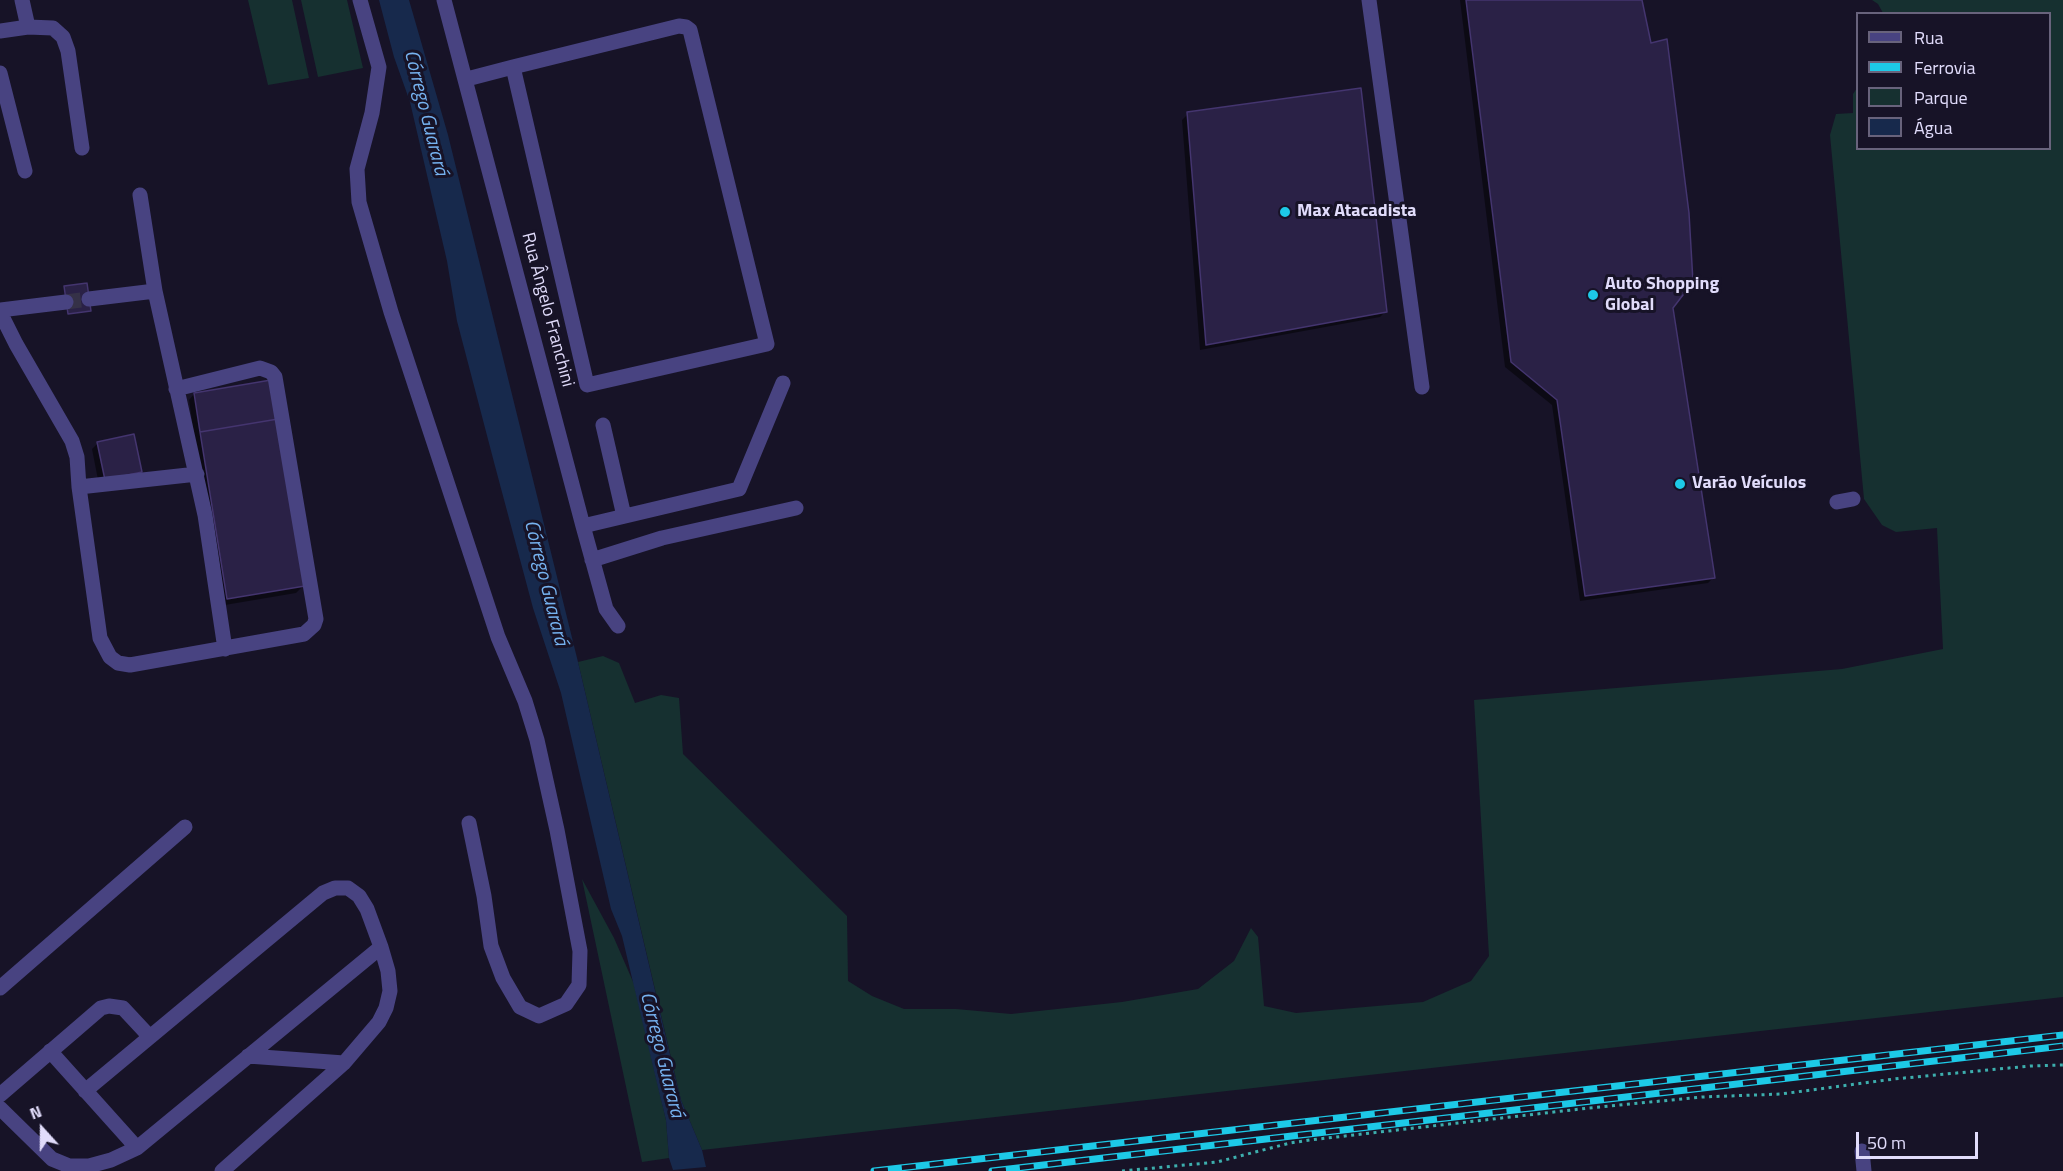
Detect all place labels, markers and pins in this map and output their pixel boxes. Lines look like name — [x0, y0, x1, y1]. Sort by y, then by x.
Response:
place label: Max Atacadista — [1297, 201, 1417, 223]
marker: Max Atacadista — [1278, 205, 1292, 219]
place label: Auto Shopping Global — [1605, 274, 1719, 316]
marker: Auto Shopping Global — [1586, 288, 1600, 302]
place label: Varão Veículos — [1692, 473, 1806, 495]
marker: Varão Veículos — [1673, 477, 1687, 491]

